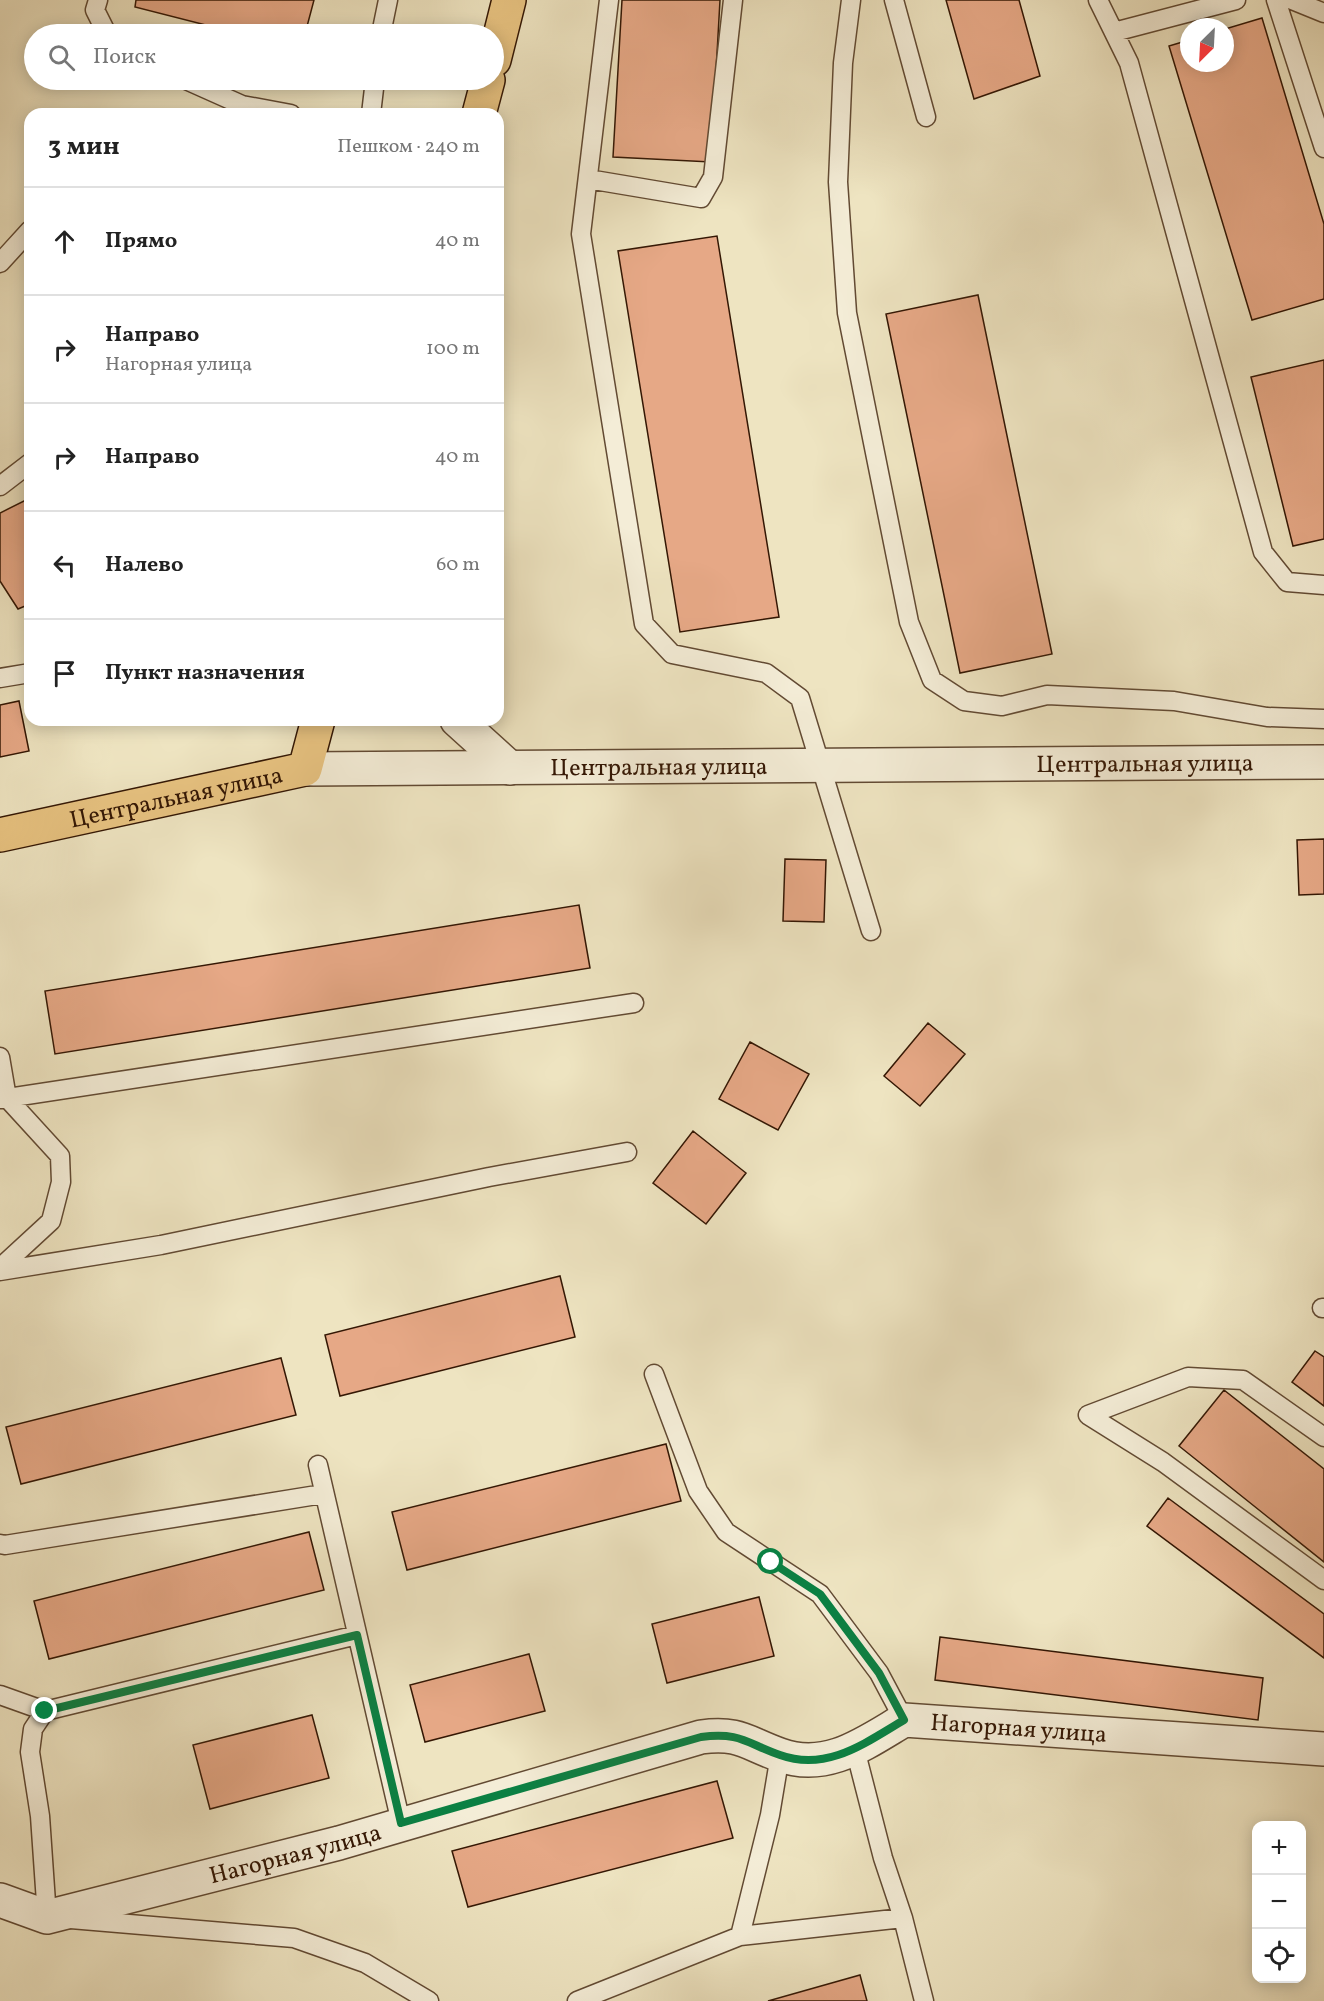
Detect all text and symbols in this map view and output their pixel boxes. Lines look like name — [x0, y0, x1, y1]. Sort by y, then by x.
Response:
north arrow — [1180, 18, 1234, 72]
search box — [24, 24, 504, 90]
icon: search — [45, 41, 78, 74]
text: Поиск — [93, 42, 156, 73]
text: 3 мин — [48, 129, 120, 165]
text: Пешком · 240 m — [337, 133, 480, 161]
icon: ahead — [48, 225, 81, 258]
text: Прямо — [105, 226, 177, 257]
text: 40 m — [435, 227, 480, 255]
text: Направо — [105, 320, 199, 351]
icon: right — [48, 333, 81, 366]
text: 100 m — [426, 335, 480, 363]
text: Нагорная улица — [105, 351, 252, 379]
icon: right — [48, 441, 81, 474]
text: Направо — [105, 442, 199, 473]
text: 40 m — [435, 443, 480, 471]
icon: left — [48, 549, 81, 582]
text: Налево — [105, 550, 184, 581]
text: 60 m — [436, 551, 480, 579]
icon: arrive — [48, 657, 81, 690]
text: Пункт назначения — [105, 658, 305, 689]
street label: Центральная улица — [1036, 747, 1254, 783]
street label: Центральная улица — [550, 751, 768, 786]
street label: Центральная улица — [67, 759, 286, 838]
route start — [757, 1548, 783, 1574]
route end — [31, 1697, 57, 1723]
street label: Нагорная улица — [929, 1707, 1108, 1753]
street label: Нагорная улица — [206, 1816, 386, 1894]
map controls — [1252, 1821, 1306, 1983]
button: + — [1252, 1821, 1306, 1875]
button: − — [1252, 1875, 1306, 1929]
button: locate — [1252, 1929, 1306, 1983]

